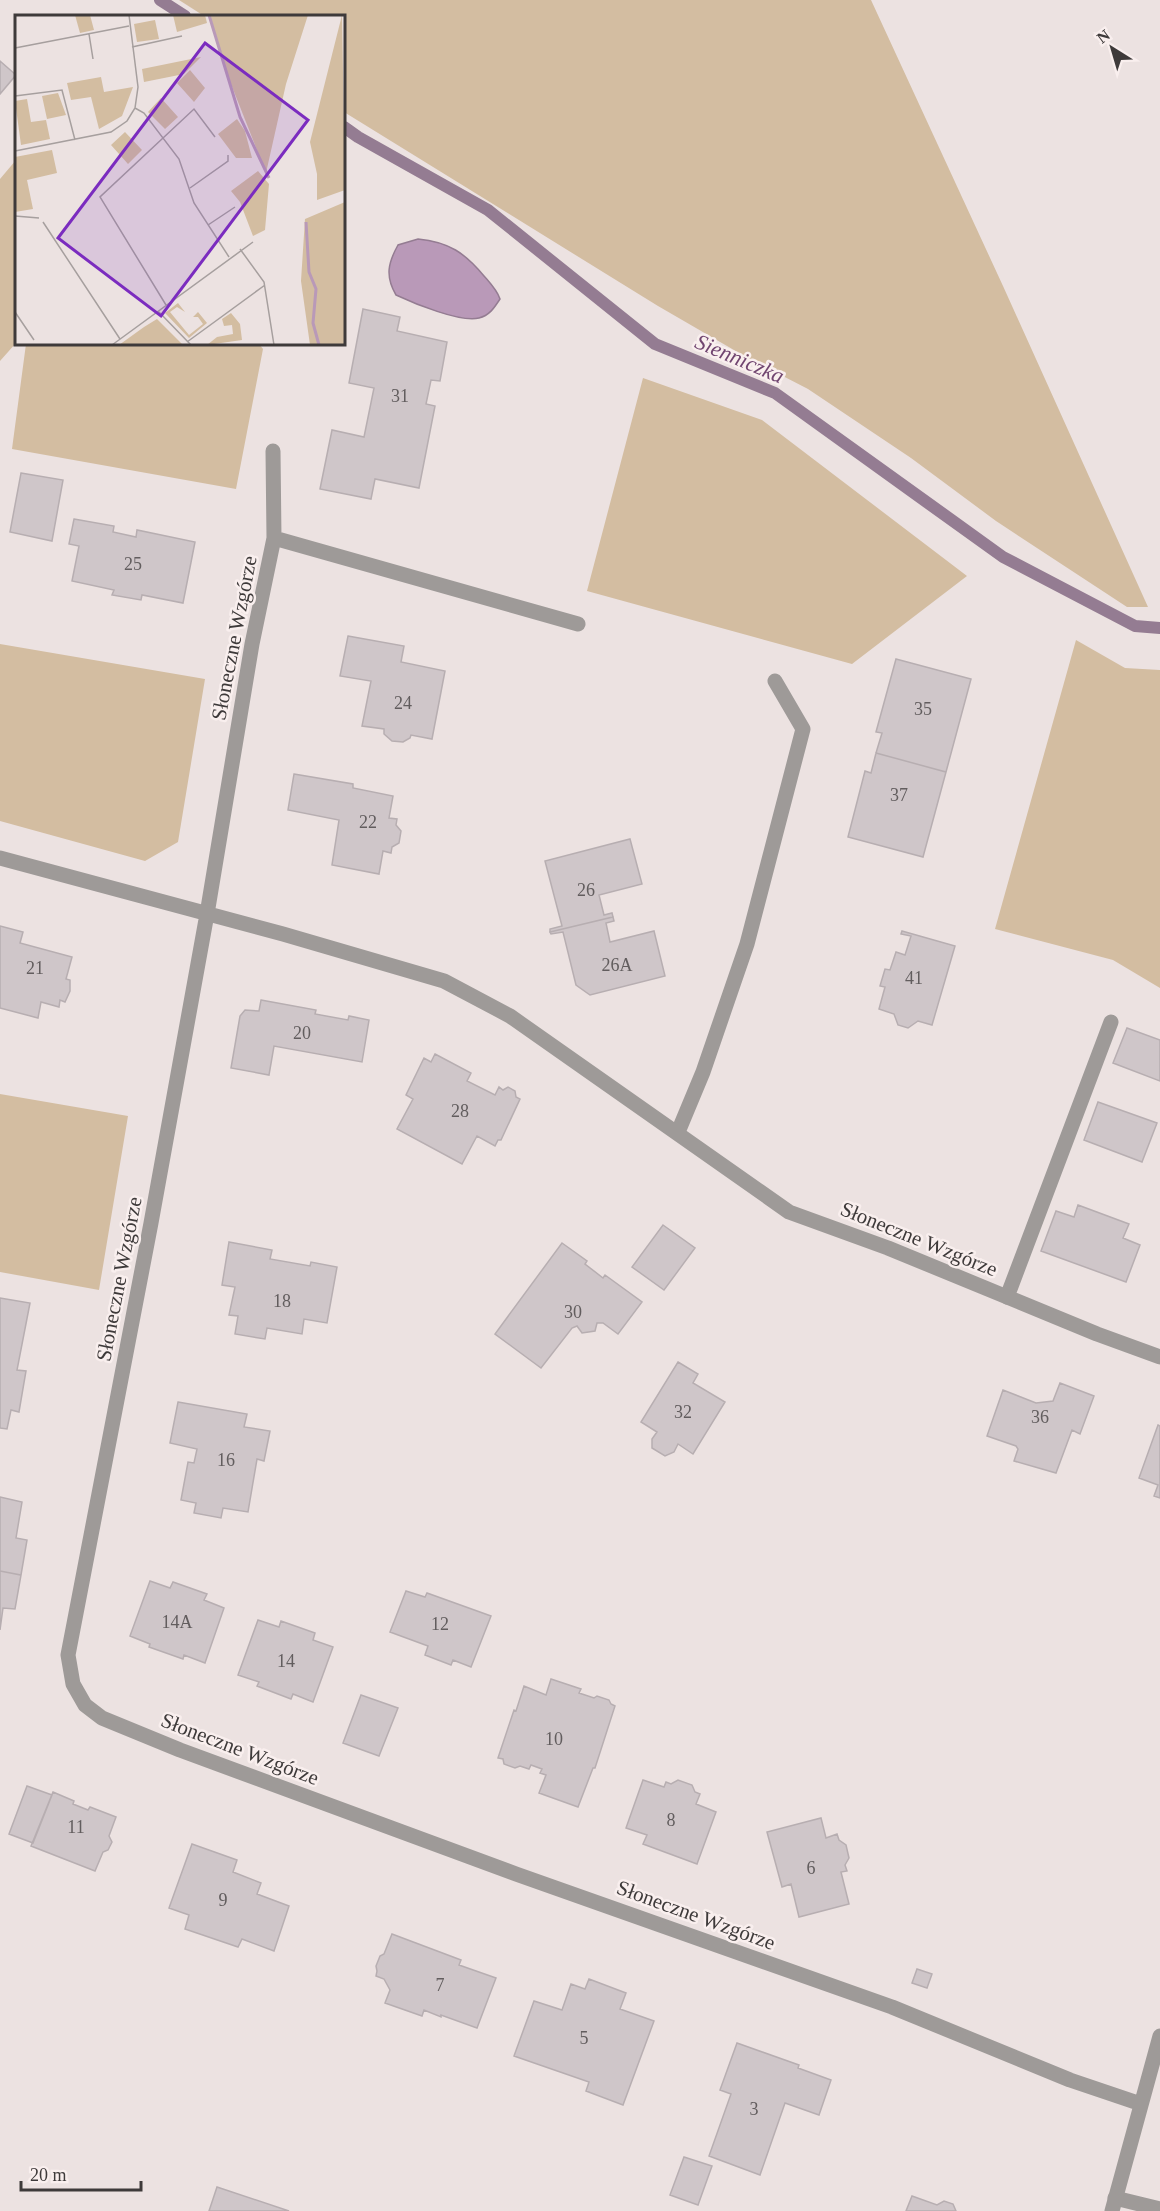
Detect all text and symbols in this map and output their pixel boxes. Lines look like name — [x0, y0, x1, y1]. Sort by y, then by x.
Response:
inset map — [15, 15, 345, 345]
north arrow — [1082, 18, 1142, 78]
text: N — [1094, 26, 1113, 47]
water label: Sienniczka — [692, 329, 788, 388]
house number: 31 — [391, 386, 409, 406]
house number: 25 — [124, 554, 142, 574]
street label: Słoneczne Wzgórze — [206, 554, 262, 722]
house number: 24 — [394, 693, 412, 713]
house number: 35 — [914, 699, 932, 719]
house number: 37 — [890, 785, 908, 805]
house number: 22 — [359, 812, 377, 832]
house number: 26 — [577, 880, 595, 900]
house number: 26A — [602, 955, 633, 975]
house number: 21 — [26, 958, 44, 978]
house number: 41 — [905, 968, 923, 988]
house number: 20 — [293, 1023, 311, 1043]
house number: 28 — [451, 1101, 469, 1121]
street label: Słoneczne Wzgórze — [91, 1195, 147, 1363]
street label: Słoneczne Wzgórze — [837, 1197, 1001, 1281]
house number: 18 — [273, 1291, 291, 1311]
house number: 30 — [564, 1302, 582, 1322]
house number: 32 — [674, 1402, 692, 1422]
house number: 36 — [1031, 1407, 1049, 1427]
house number: 16 — [217, 1450, 235, 1470]
house number: 14A — [162, 1612, 193, 1632]
house number: 12 — [431, 1614, 449, 1634]
house number: 14 — [277, 1651, 295, 1671]
street label: Słoneczne Wzgórze — [158, 1708, 322, 1790]
house number: 10 — [545, 1729, 563, 1749]
house number: 8 — [667, 1810, 676, 1830]
house number: 11 — [67, 1817, 85, 1837]
house number: 6 — [807, 1858, 816, 1878]
street label: Słoneczne Wzgórze — [613, 1875, 779, 1955]
house number: 9 — [219, 1890, 228, 1910]
house number: 7 — [436, 1975, 445, 1995]
house number: 5 — [580, 2028, 589, 2048]
house number: 3 — [750, 2099, 759, 2119]
scale bar — [21, 2154, 141, 2192]
text: 20 m — [30, 2165, 67, 2185]

